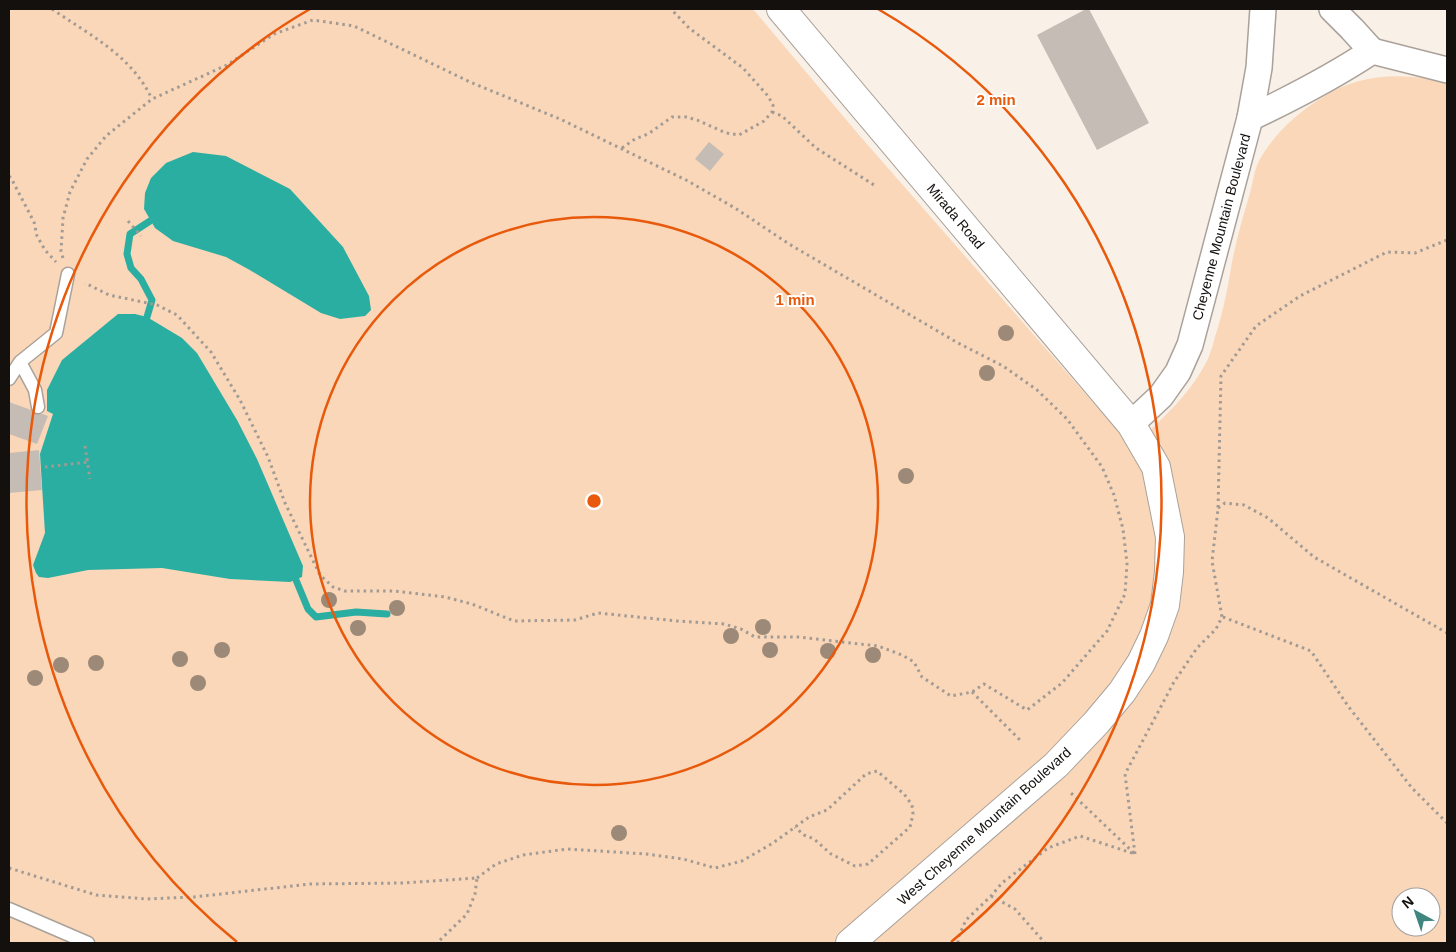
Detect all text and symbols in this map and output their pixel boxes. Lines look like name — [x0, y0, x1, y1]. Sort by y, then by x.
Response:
text: 2 min — [976, 91, 1016, 108]
street label: Cheyenne Mountain Boulevard — [1189, 132, 1254, 322]
street label: Mirada Road — [924, 180, 988, 252]
text: 1 min — [775, 291, 815, 308]
centre of rings — [585, 492, 603, 510]
street label: West Cheyenne Mountain Boulevard — [894, 744, 1074, 908]
north arrow — [1391, 887, 1441, 937]
text: N — [1399, 893, 1417, 911]

